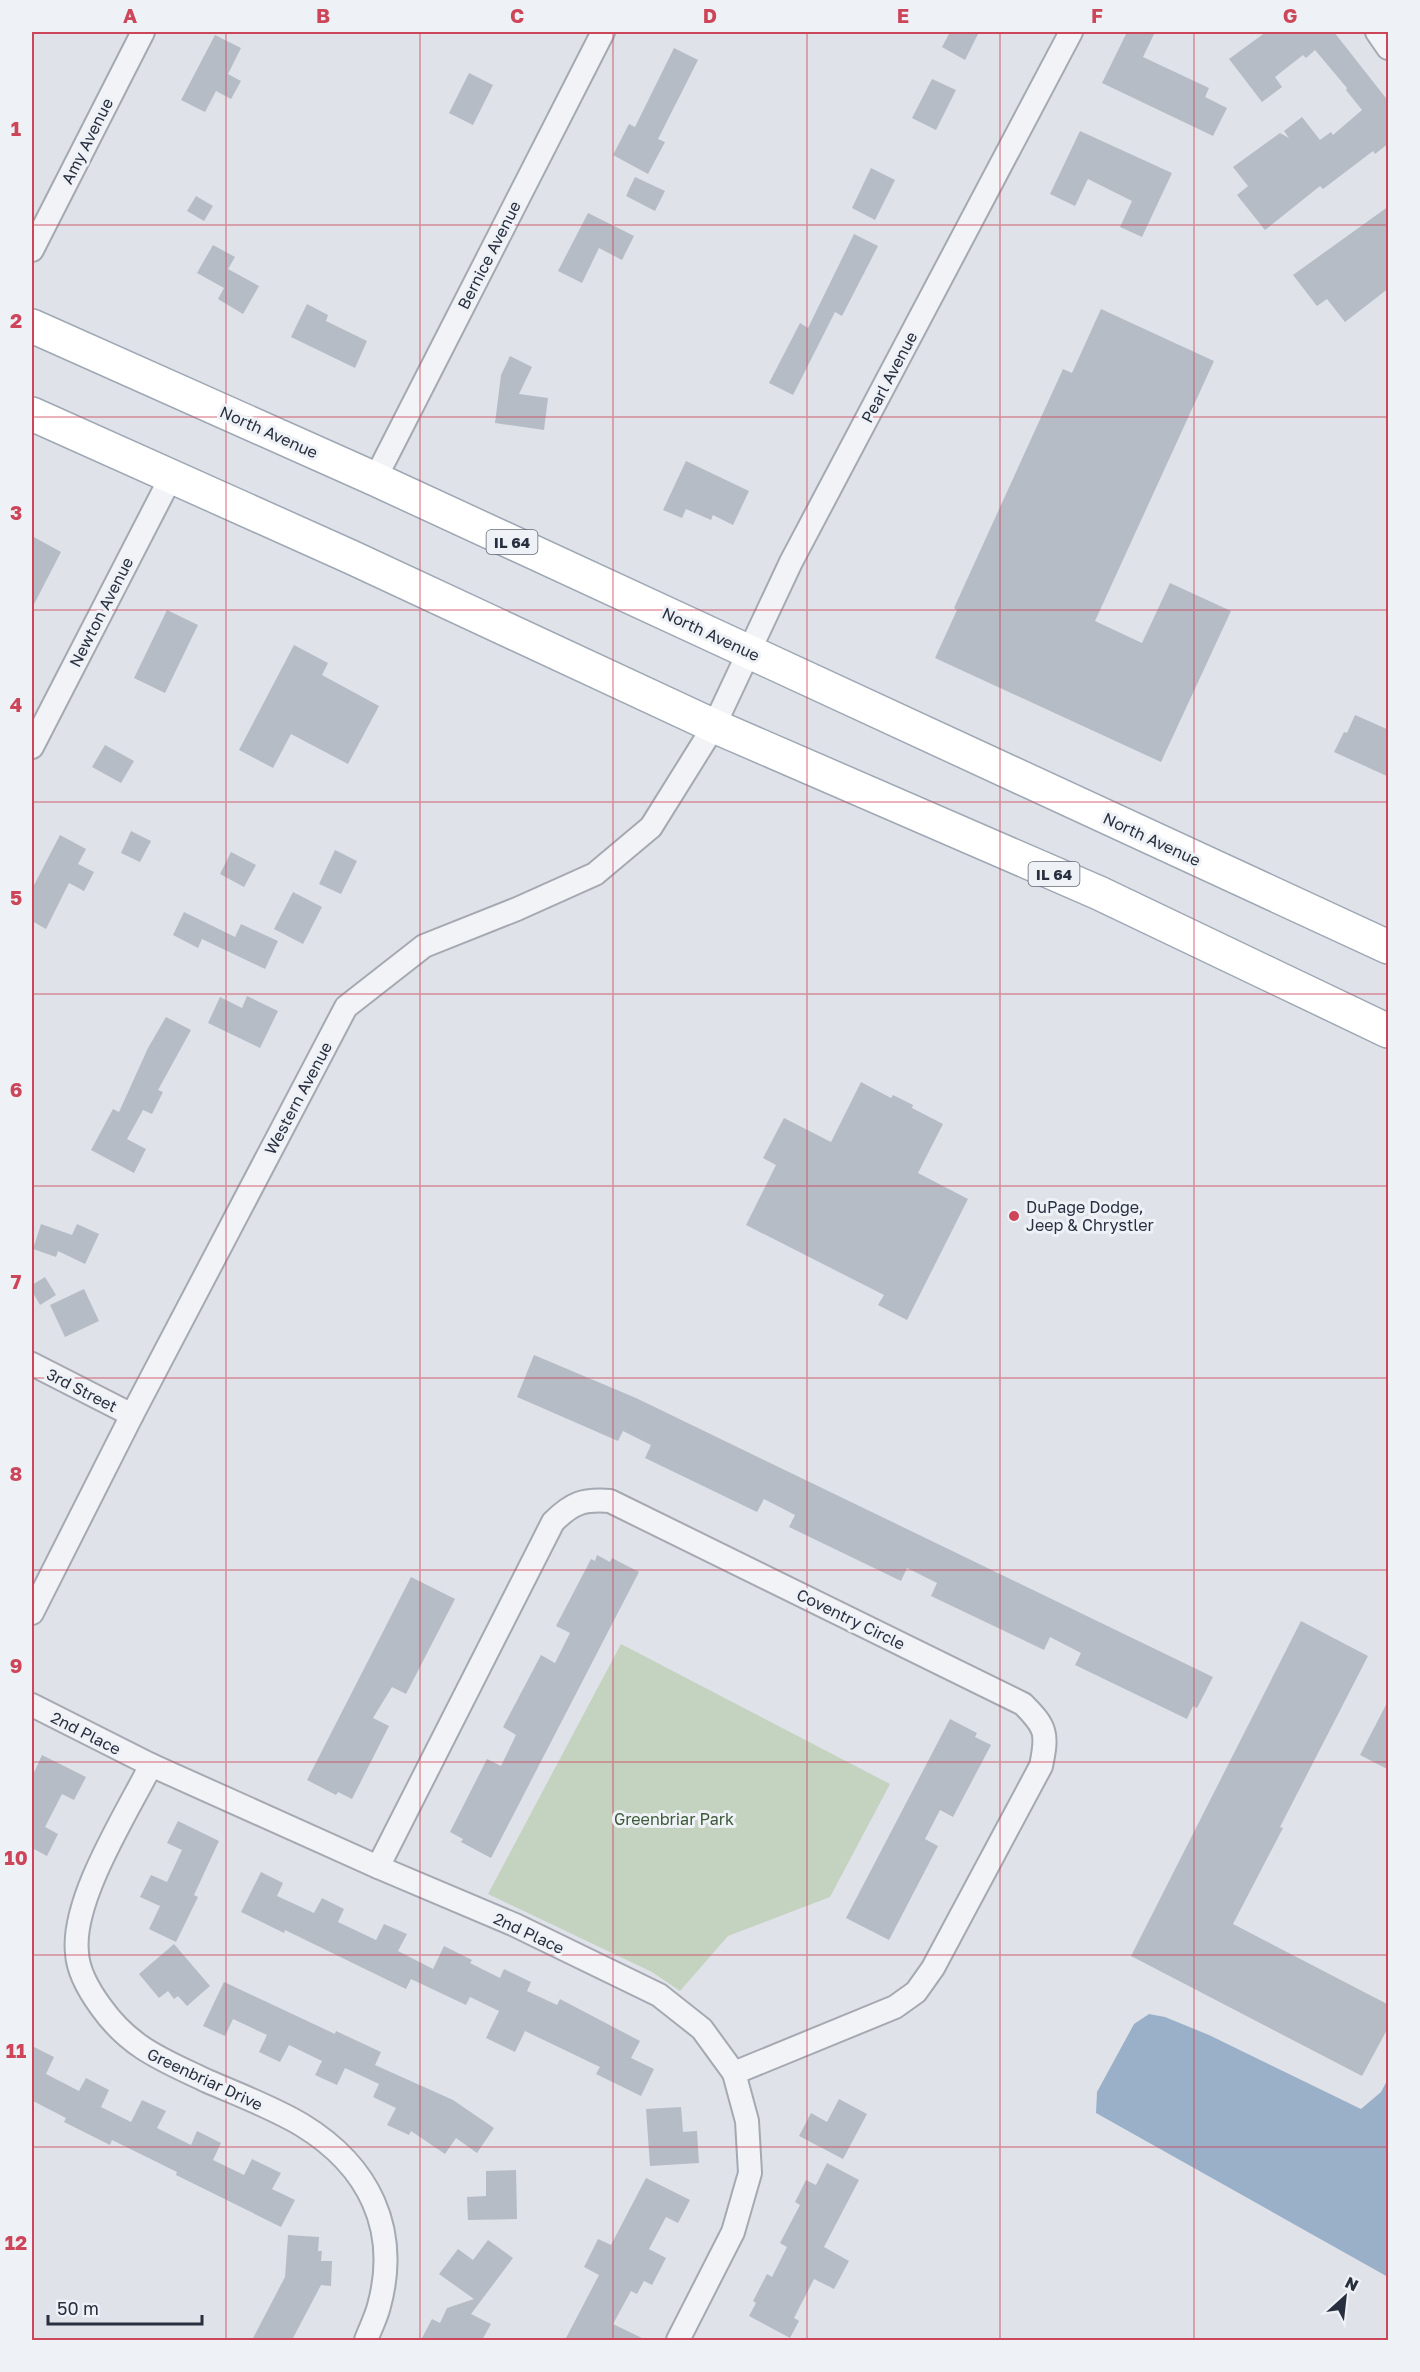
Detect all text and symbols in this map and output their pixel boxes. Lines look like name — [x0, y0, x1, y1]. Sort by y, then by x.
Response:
text: A — [123, 3, 137, 27]
text: B — [316, 3, 330, 27]
text: C — [510, 3, 524, 27]
text: D — [703, 3, 717, 27]
text: E — [897, 3, 909, 27]
text: F — [1091, 3, 1103, 27]
text: G — [1283, 3, 1297, 27]
street label: Amy Avenue — [57, 95, 117, 187]
text: 1 — [11, 116, 21, 140]
street label: Bernice Avenue — [453, 198, 525, 312]
text: 2 — [10, 308, 22, 332]
street label: Pearl Avenue — [857, 328, 921, 426]
street label: North Avenue — [217, 402, 321, 462]
text: 3 — [10, 500, 22, 524]
road number: IL 64 — [486, 530, 538, 554]
street label: Newton Avenue — [65, 554, 137, 670]
street label: North Avenue — [659, 603, 763, 665]
text: 4 — [10, 692, 22, 716]
street label: North Avenue — [1100, 808, 1204, 870]
road number: IL 64 — [1028, 862, 1080, 886]
text: 5 — [10, 885, 22, 909]
street label: Western Avenue — [260, 1038, 336, 1158]
text: 6 — [10, 1077, 22, 1101]
place label: DuPage Dodge, Jeep & Chrystler — [1026, 1197, 1154, 1235]
marker: DuPage Dodge, Jeep & Chrystler — [1007, 1209, 1021, 1223]
text: 7 — [11, 1269, 22, 1293]
street label: 3rd Street — [43, 1364, 121, 1416]
text: 8 — [10, 1461, 22, 1485]
street label: Coventry Circle — [794, 1584, 908, 1654]
text: 9 — [10, 1653, 22, 1677]
street label: 2nd Place — [48, 1707, 124, 1759]
park label: Greenbriar Park — [614, 1809, 734, 1829]
text: 10 — [4, 1845, 28, 1869]
street label: 2nd Place — [491, 1908, 567, 1958]
text: 11 — [6, 2038, 26, 2062]
street label: Greenbriar Drive — [144, 2044, 266, 2114]
text: 12 — [5, 2230, 27, 2254]
north arrow — [1315, 2267, 1375, 2327]
text: N — [1342, 2272, 1362, 2295]
scale bar — [48, 2288, 202, 2326]
text: 50 m — [57, 2297, 99, 2319]

